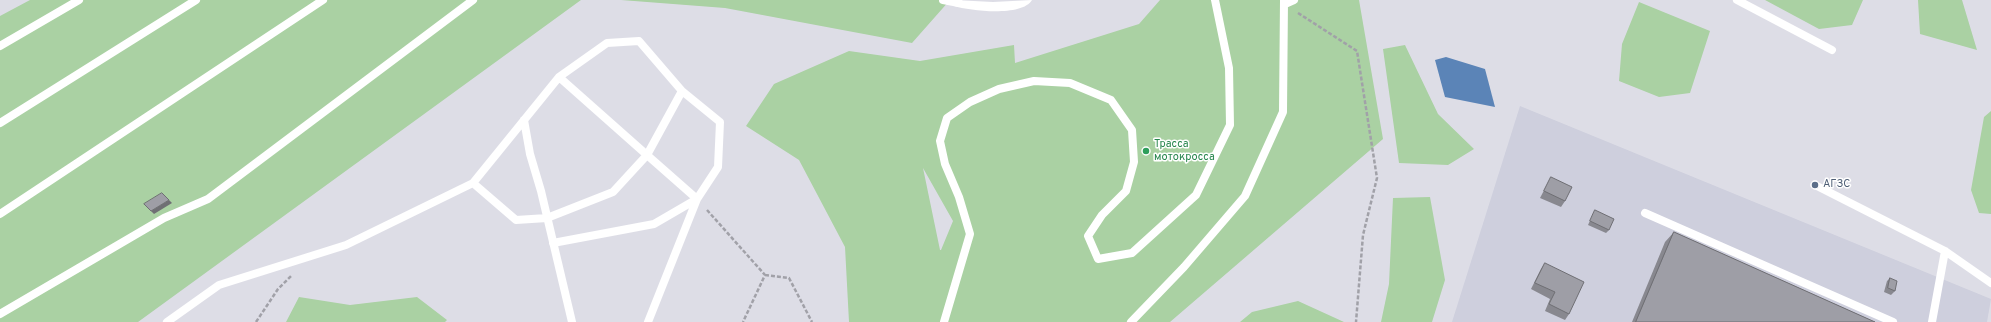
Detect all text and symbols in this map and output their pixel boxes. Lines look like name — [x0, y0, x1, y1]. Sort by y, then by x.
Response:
place label: Трасса мотокросса — [1154, 138, 1215, 164]
marker: Трасса мотокросса — [1141, 146, 1151, 156]
place label: АГЗС — [1823, 178, 1850, 192]
marker: АГЗС — [1810, 180, 1820, 190]

